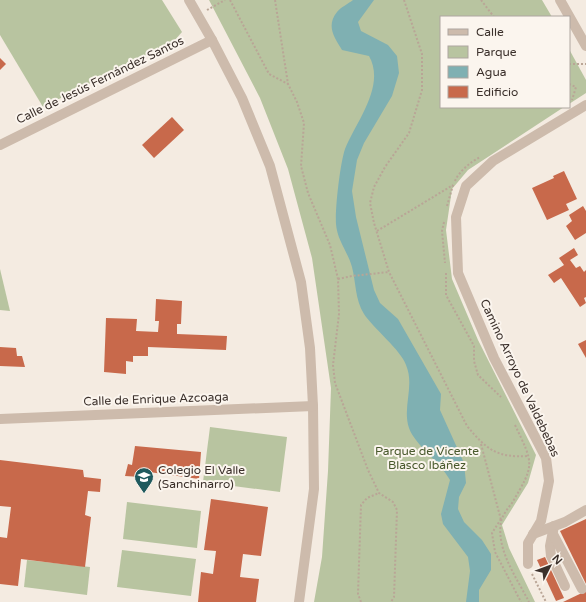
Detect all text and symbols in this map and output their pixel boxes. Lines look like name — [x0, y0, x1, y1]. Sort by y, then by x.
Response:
legend — [440, 16, 570, 108]
text: Calle — [476, 25, 504, 39]
street label: Calle de Jesús Fernández Santos — [14, 33, 186, 127]
text: Parque — [476, 45, 517, 59]
text: Agua — [476, 65, 506, 79]
text: Edificio — [476, 85, 518, 99]
street label: Camino Arroyo de Valdebebas — [477, 297, 563, 459]
street label: Calle de Enrique Azcoaga — [83, 389, 229, 409]
park label: Parque de Vicente Blasco Ibáñez — [375, 444, 479, 472]
place label: Colegio El Valle (Sanchinarro) — [158, 463, 245, 491]
school or university icon: Colegio El Valle (Sanchinarro) — [133, 466, 155, 494]
north arrow — [530, 546, 570, 586]
text: N — [549, 552, 565, 567]

